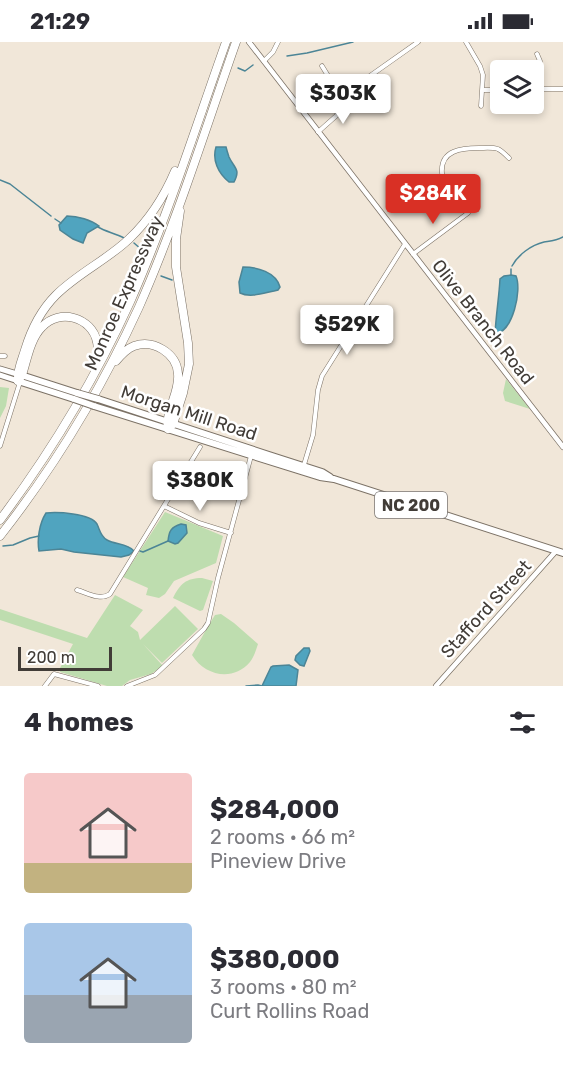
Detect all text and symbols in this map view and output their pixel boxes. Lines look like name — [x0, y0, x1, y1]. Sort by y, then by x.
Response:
text: 21:29 — [30, 8, 90, 35]
map controls — [490, 60, 544, 114]
button: layers — [490, 60, 544, 114]
pin: $303K — [301, 74, 385, 125]
text: $303K — [310, 81, 376, 105]
pin: $284K — [391, 174, 475, 225]
text: $284K — [400, 181, 466, 205]
street label: Monroe Expressway — [80, 212, 168, 374]
street label: Olive Branch Road — [427, 255, 539, 389]
pin: $529K — [305, 305, 389, 356]
text: $529K — [314, 312, 380, 336]
street label: Morgan Mill Road — [118, 381, 260, 445]
pin: $380K — [158, 461, 242, 512]
text: $380K — [167, 468, 233, 492]
road number: NC 200 — [375, 492, 447, 518]
street label: Stafford Street — [436, 555, 536, 663]
scale bar — [18, 644, 112, 672]
text: 200 m — [27, 648, 75, 667]
icon: filters — [506, 706, 539, 739]
text: 4 homes — [24, 707, 134, 738]
text: $284,000 — [210, 794, 340, 825]
icon: home — [72, 797, 144, 869]
text: 2 rooms · 66 m² — [210, 825, 355, 849]
text: Pineview Drive — [210, 849, 346, 873]
text: $380,000 — [210, 944, 340, 975]
icon: home — [72, 947, 144, 1019]
text: 3 rooms · 80 m² — [210, 975, 357, 999]
text: Curt Rollins Road — [210, 999, 369, 1023]

